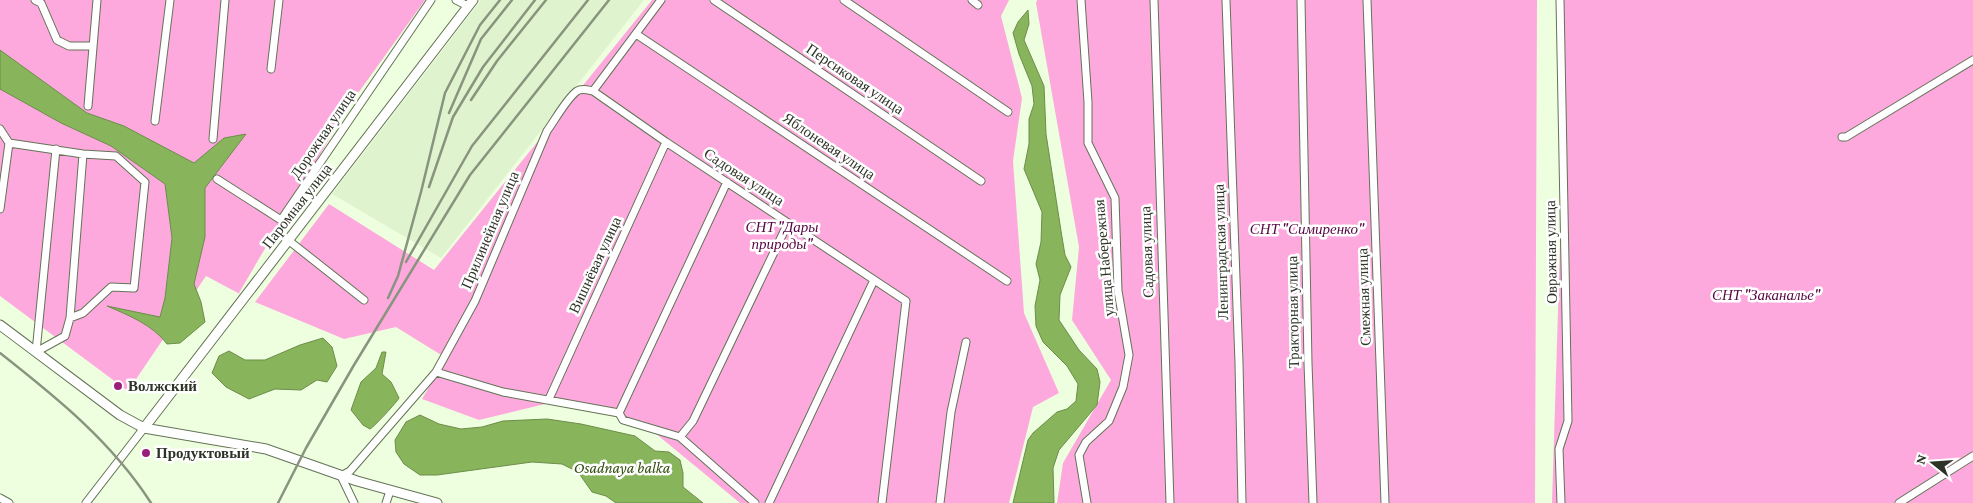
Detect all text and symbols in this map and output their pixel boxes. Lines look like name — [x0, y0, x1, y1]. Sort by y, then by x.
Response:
street label: Персиковая улица — [803, 40, 907, 118]
street label: Дорожная улица — [287, 86, 359, 182]
street label: Яблоневая улица — [780, 109, 878, 183]
street label: Садовая улица — [701, 145, 787, 209]
street label: Паромная улица — [259, 160, 335, 252]
street label: Прилинейная улица — [458, 169, 522, 291]
street label: Ленинградская улица — [1211, 183, 1231, 320]
street label: улица Набережная — [1091, 199, 1117, 317]
street label: Овражная улица — [1542, 200, 1560, 304]
street label: Садовая улица — [1137, 205, 1157, 298]
street label: Вишнёвая улица — [566, 214, 624, 316]
park label: СНТ "Дары природы" — [746, 219, 818, 252]
park label: СНТ "Симиренко" — [1250, 221, 1365, 237]
street label: Смежная улица — [1354, 247, 1374, 346]
street label: Тракторная улица — [1284, 255, 1302, 368]
park label: СНТ "Заканалье" — [1712, 287, 1821, 303]
place label: Волжский — [128, 378, 197, 394]
marker: Волжский — [112, 380, 124, 392]
north arrow — [1908, 438, 1958, 488]
place label: Продуктовый — [156, 445, 250, 461]
marker: Продуктовый — [140, 447, 152, 459]
text: N — [1912, 452, 1930, 466]
water label: Osadnaya balka — [574, 459, 671, 477]

